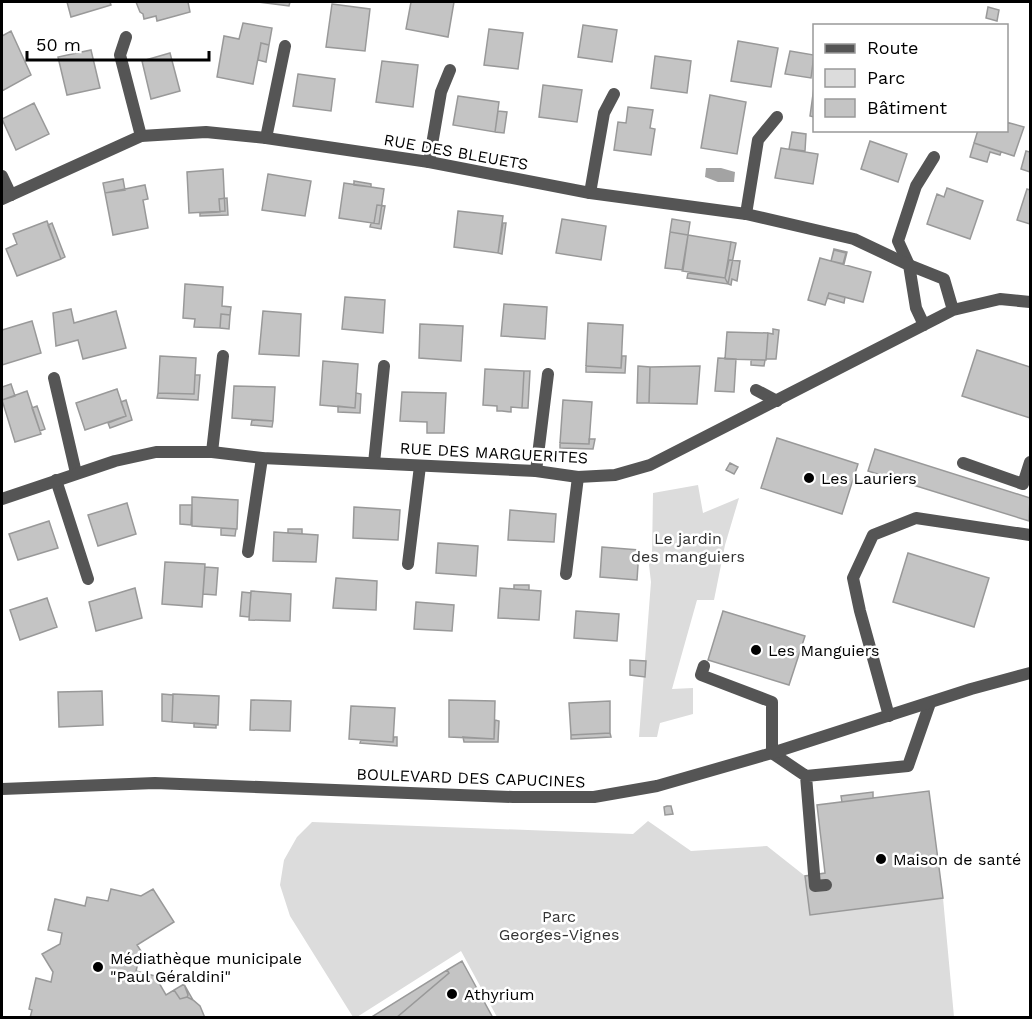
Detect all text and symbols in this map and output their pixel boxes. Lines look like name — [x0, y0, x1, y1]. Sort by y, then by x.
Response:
scale bar — [27, 24, 208, 62]
legend — [813, 24, 1008, 132]
text: 50 m — [36, 34, 81, 55]
text: Route — [867, 37, 919, 58]
text: Parc — [867, 67, 905, 88]
text: Bâtiment — [867, 97, 947, 118]
street label: RUE DES BLEUETS — [382, 130, 530, 174]
street label: RUE DES MARGUERITES — [399, 439, 589, 467]
place label: Les Lauriers — [821, 469, 917, 488]
marker: Les Lauriers — [802, 471, 816, 485]
park label: Le jardin des manguiers — [631, 529, 745, 566]
place label: Les Manguiers — [768, 641, 879, 660]
marker: Les Manguiers — [749, 643, 763, 657]
street label: BOULEVARD DES CAPUCINES — [356, 765, 586, 791]
place label: Maison de santé — [893, 850, 1021, 869]
marker: Maison de santé — [874, 852, 888, 866]
park label: Parc Georges-Vignes — [499, 907, 619, 944]
place label: Médiathèque municipale "Paul Géraldini" — [110, 949, 302, 986]
marker: Médiathèque municipale "Paul Géraldini" — [91, 960, 105, 974]
place label: Athyrium — [464, 985, 535, 1004]
marker: Athyrium — [445, 987, 459, 1001]

